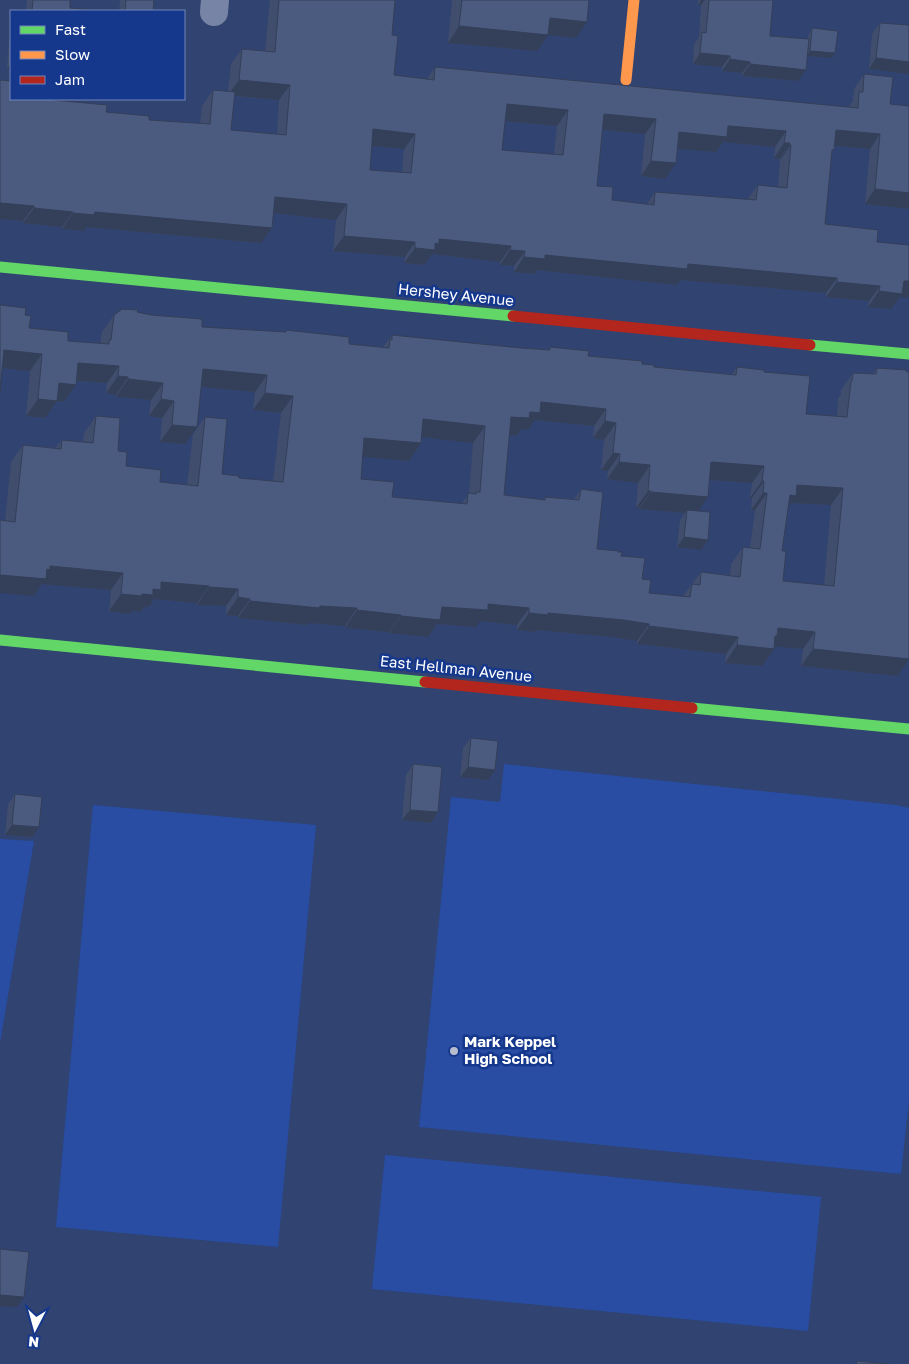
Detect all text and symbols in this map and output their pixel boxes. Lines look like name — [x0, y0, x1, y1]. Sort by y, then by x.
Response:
legend — [10, 10, 185, 100]
text: Fast — [55, 20, 86, 38]
text: Slow — [55, 45, 90, 63]
text: Jam — [55, 70, 85, 88]
street label: Hershey Avenue — [397, 279, 515, 309]
street label: East Hellman Avenue — [379, 651, 533, 685]
place label: Mark Keppel High School — [464, 1032, 556, 1067]
marker: Mark Keppel High School — [448, 1045, 460, 1057]
north arrow — [10, 1304, 60, 1354]
text: N — [27, 1333, 40, 1351]

